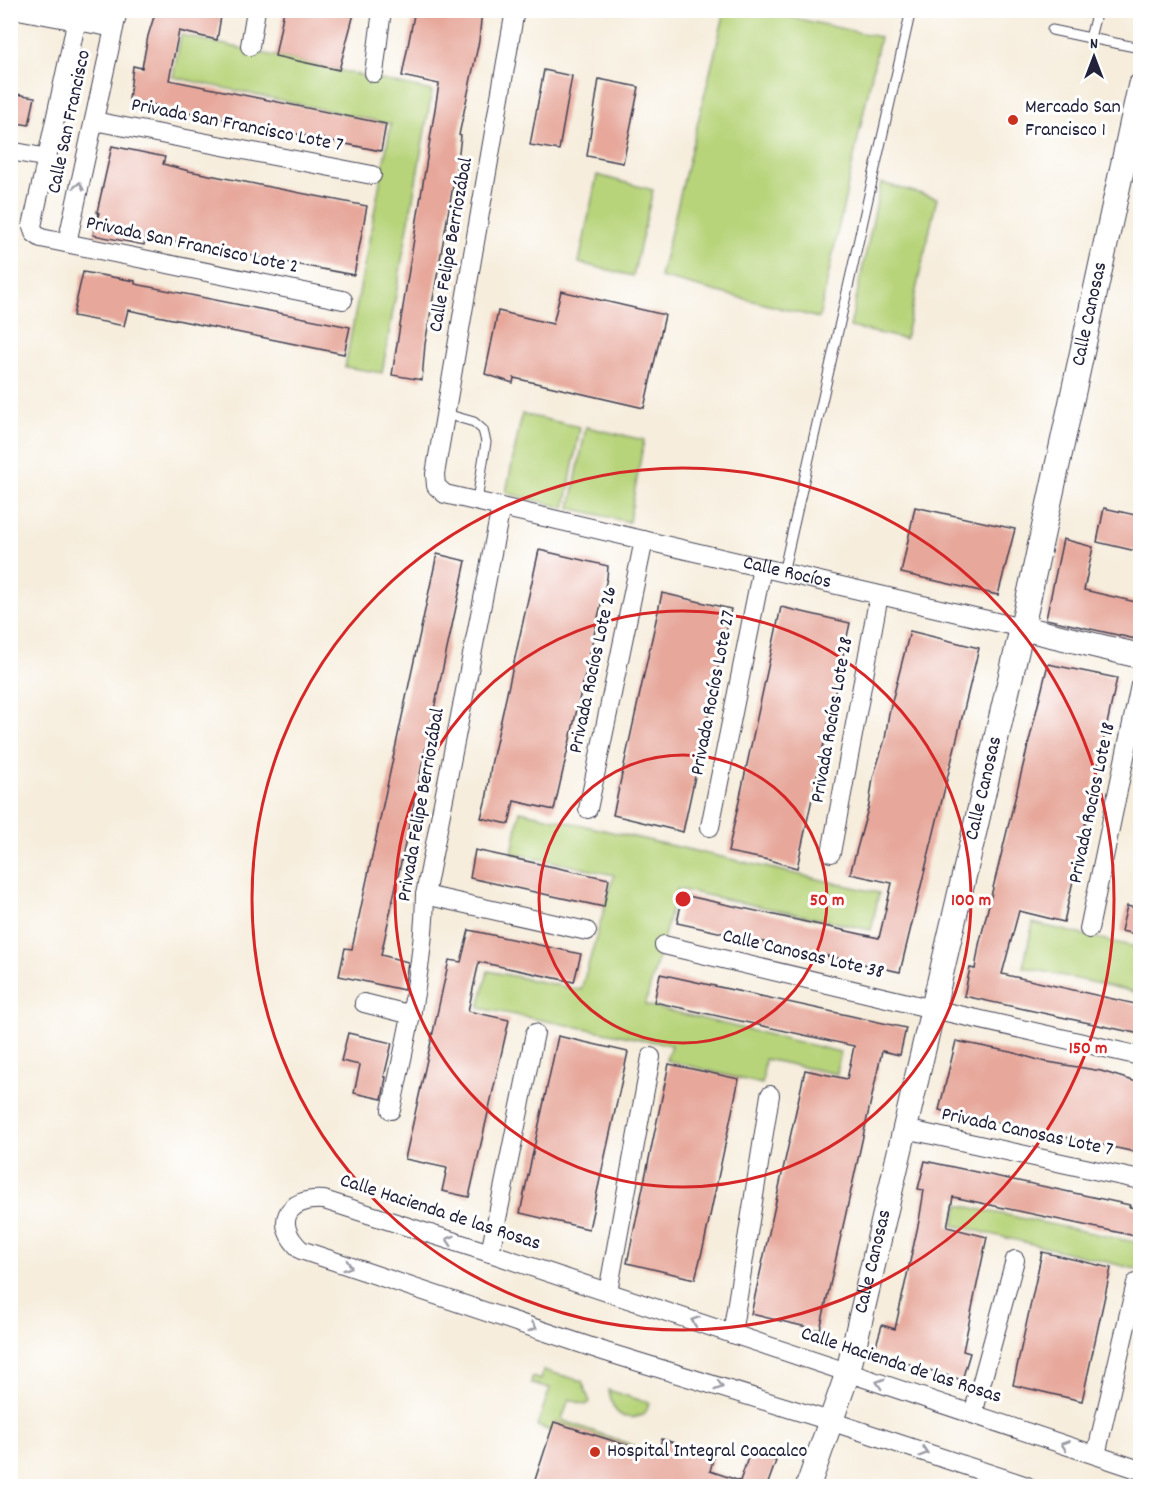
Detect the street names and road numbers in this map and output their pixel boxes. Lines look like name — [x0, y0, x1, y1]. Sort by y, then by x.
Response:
street label: Calle San Francisco — [41, 47, 99, 196]
street label: Privada San Francisco Lote 7 — [129, 92, 345, 160]
street label: Calle Felipe Berriozábal — [423, 155, 481, 335]
street label: Privada San Francisco Lote 2 — [83, 210, 301, 282]
street label: Calle Canosas — [1065, 260, 1115, 369]
street label: Calle Rocíos — [740, 550, 834, 597]
street label: Privada Rocíos Lote 26 — [563, 584, 625, 756]
street label: Privada Rocíos Lote 27 — [684, 608, 744, 778]
street label: Privada Rocíos Lote 28 — [805, 635, 861, 805]
street label: Privada Felipe Berriozábal — [391, 706, 453, 904]
street label: Privada Rocíos Lote 18 — [1062, 720, 1124, 886]
street label: Calle Canosas — [959, 734, 1010, 843]
street label: Calle Canosas Lote 38 — [719, 923, 887, 987]
street label: Privada Canosas Lote 7 — [939, 1101, 1115, 1165]
street label: Calle Hacienda de las Rosas — [336, 1167, 544, 1259]
street label: Calle Canosas — [848, 1207, 899, 1317]
street label: Calle Hacienda de las Rosas — [797, 1320, 1005, 1412]

